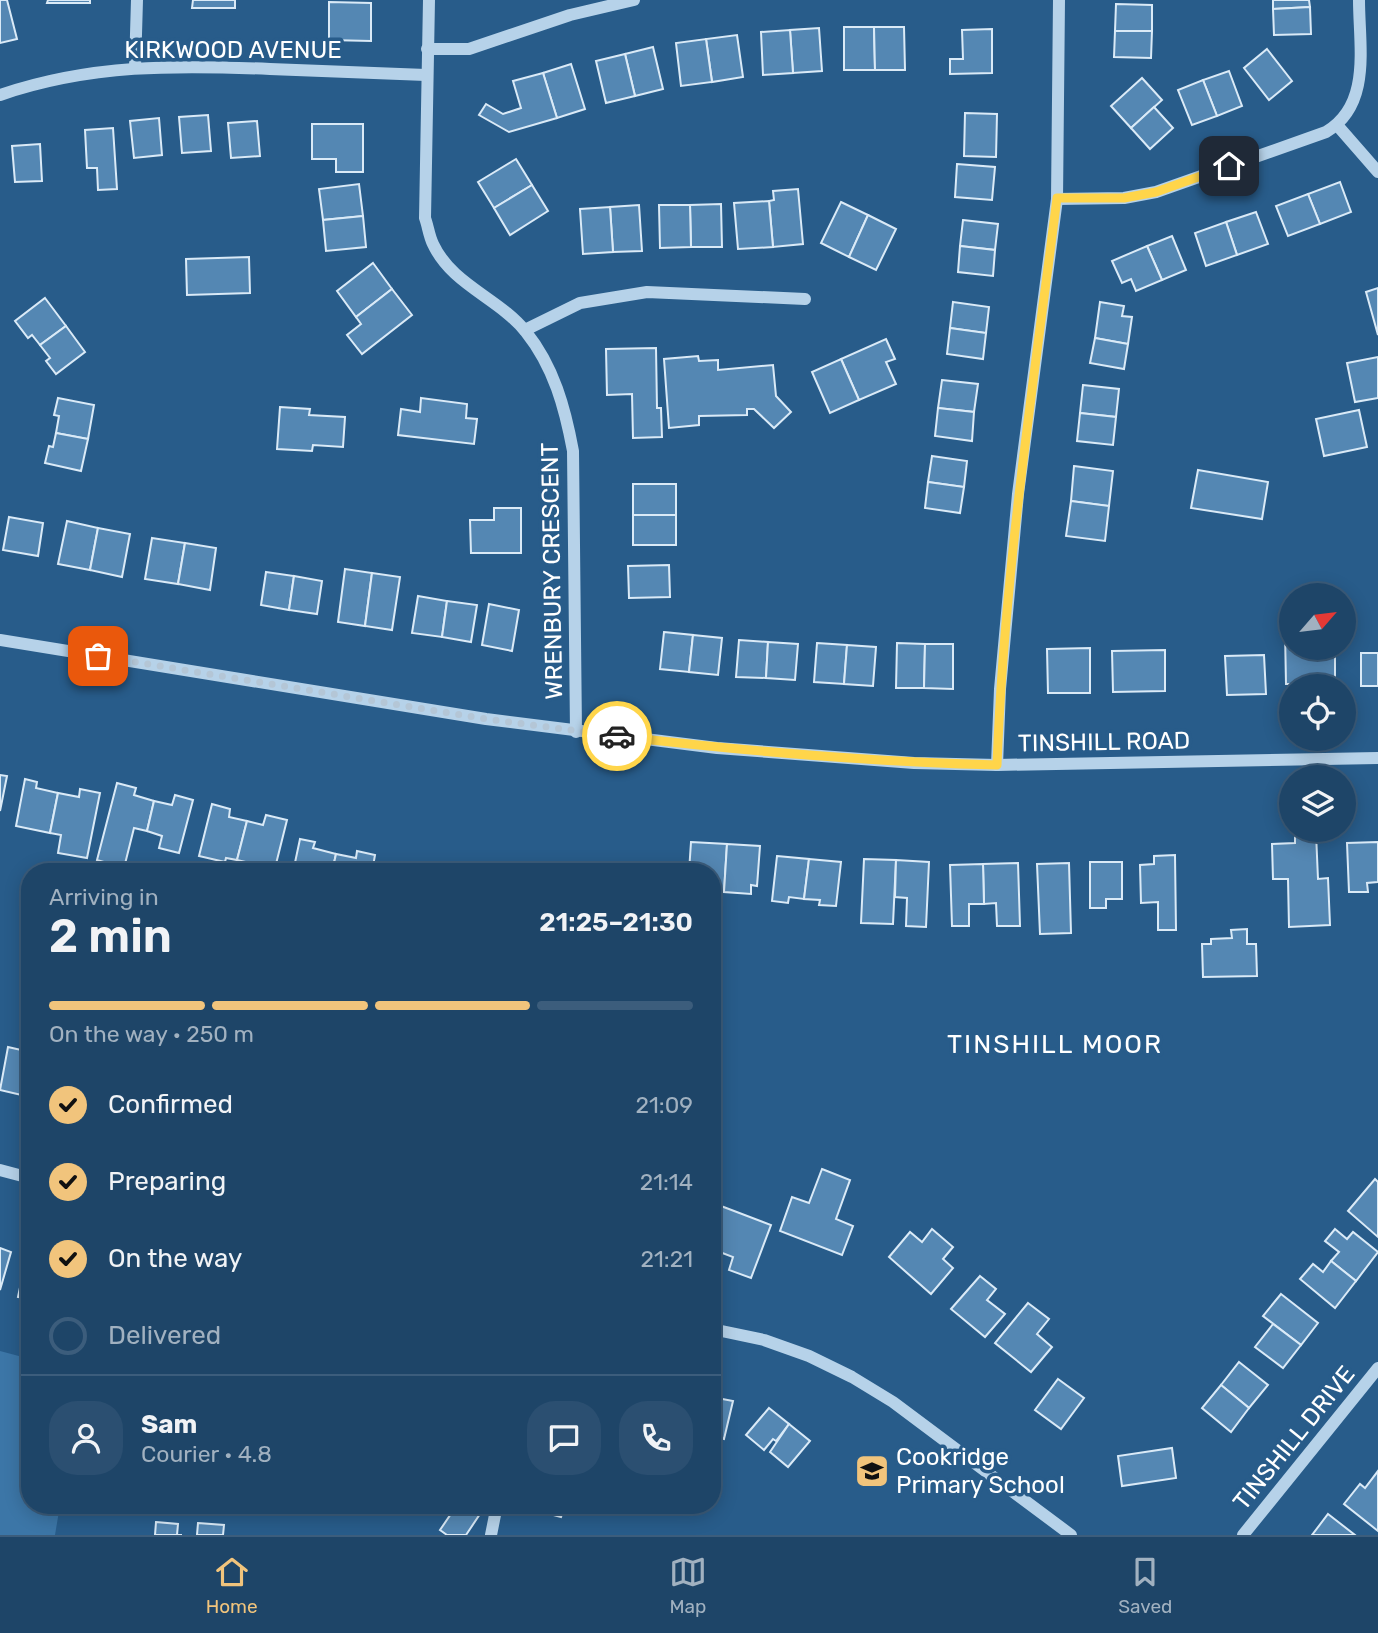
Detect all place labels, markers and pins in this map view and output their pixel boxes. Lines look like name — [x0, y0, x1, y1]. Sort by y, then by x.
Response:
pin — [1199, 136, 1259, 196]
pin — [68, 626, 128, 686]
place label: Cookridge Primary School — [896, 1443, 1065, 1499]
school or university icon: Cookridge Primary School — [853, 1452, 891, 1490]

